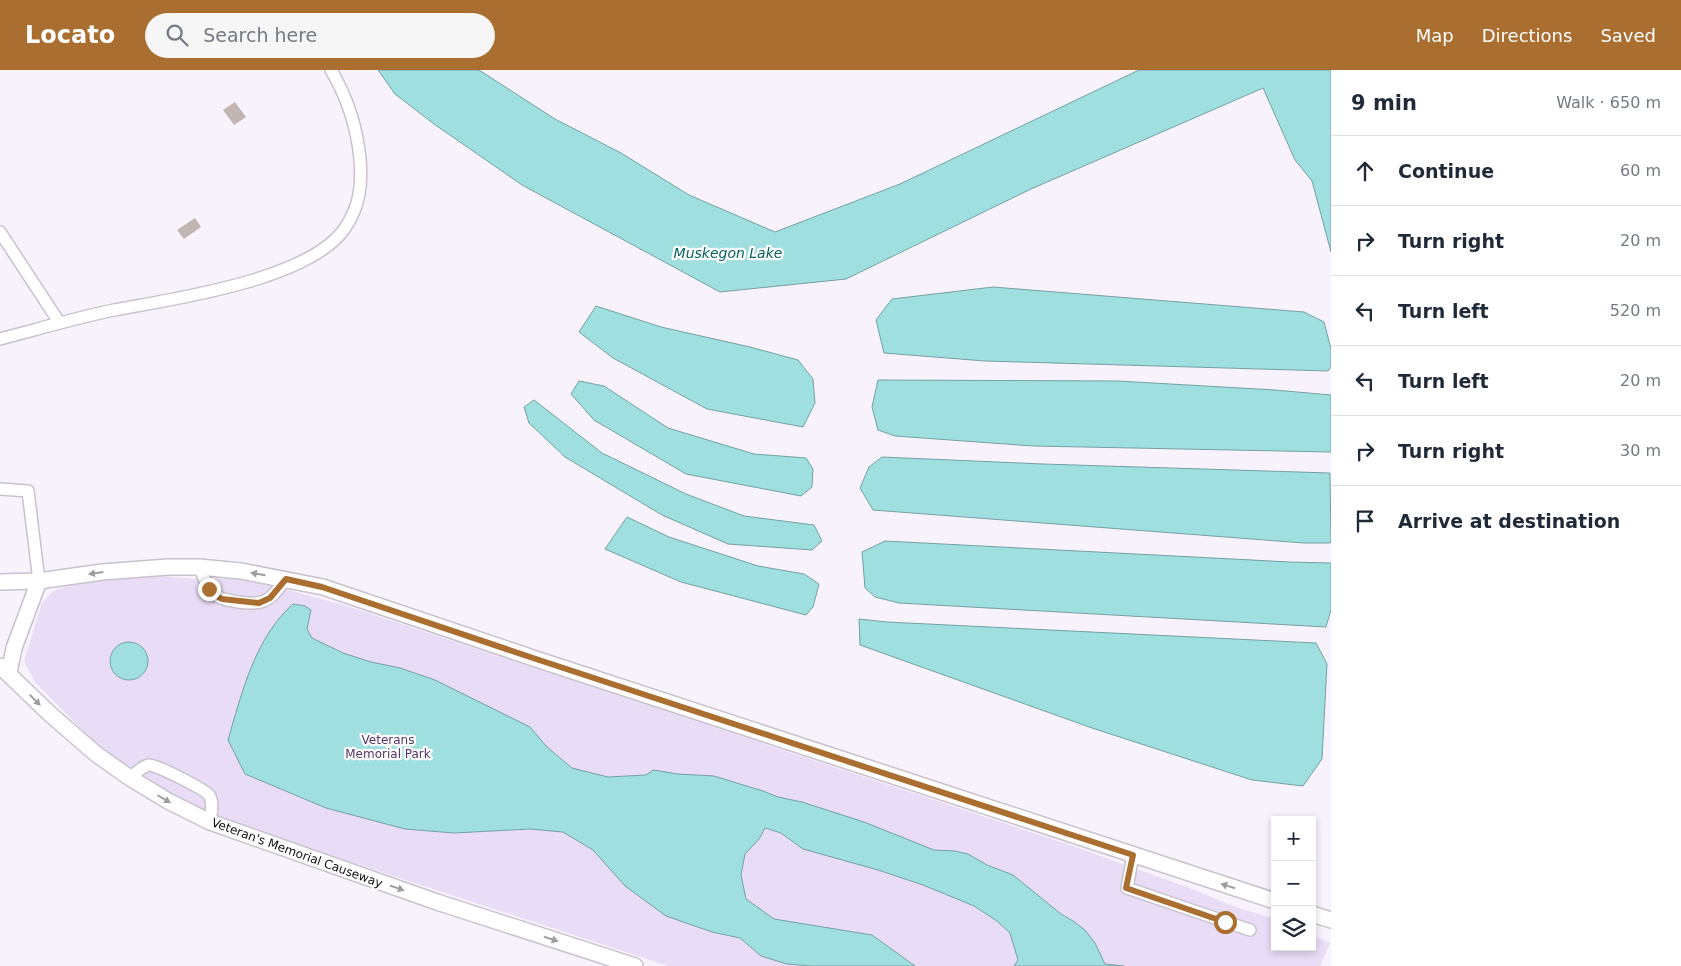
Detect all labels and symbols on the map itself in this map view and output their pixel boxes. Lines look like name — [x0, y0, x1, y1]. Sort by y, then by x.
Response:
water label: Muskegon Lake — [674, 245, 782, 261]
one-way arrow — [88, 569, 104, 577]
one-way arrow — [249, 570, 265, 578]
route end — [198, 578, 221, 601]
one-way arrow — [29, 693, 41, 705]
park label: Veterans Memorial Park — [345, 733, 431, 761]
one-way arrow — [157, 794, 170, 803]
street label: Veteran's Memorial Causeway — [210, 816, 384, 890]
one-way arrow — [1221, 882, 1236, 889]
one-way arrow — [389, 885, 404, 892]
route start — [1214, 911, 1237, 934]
one-way arrow — [544, 935, 559, 943]

